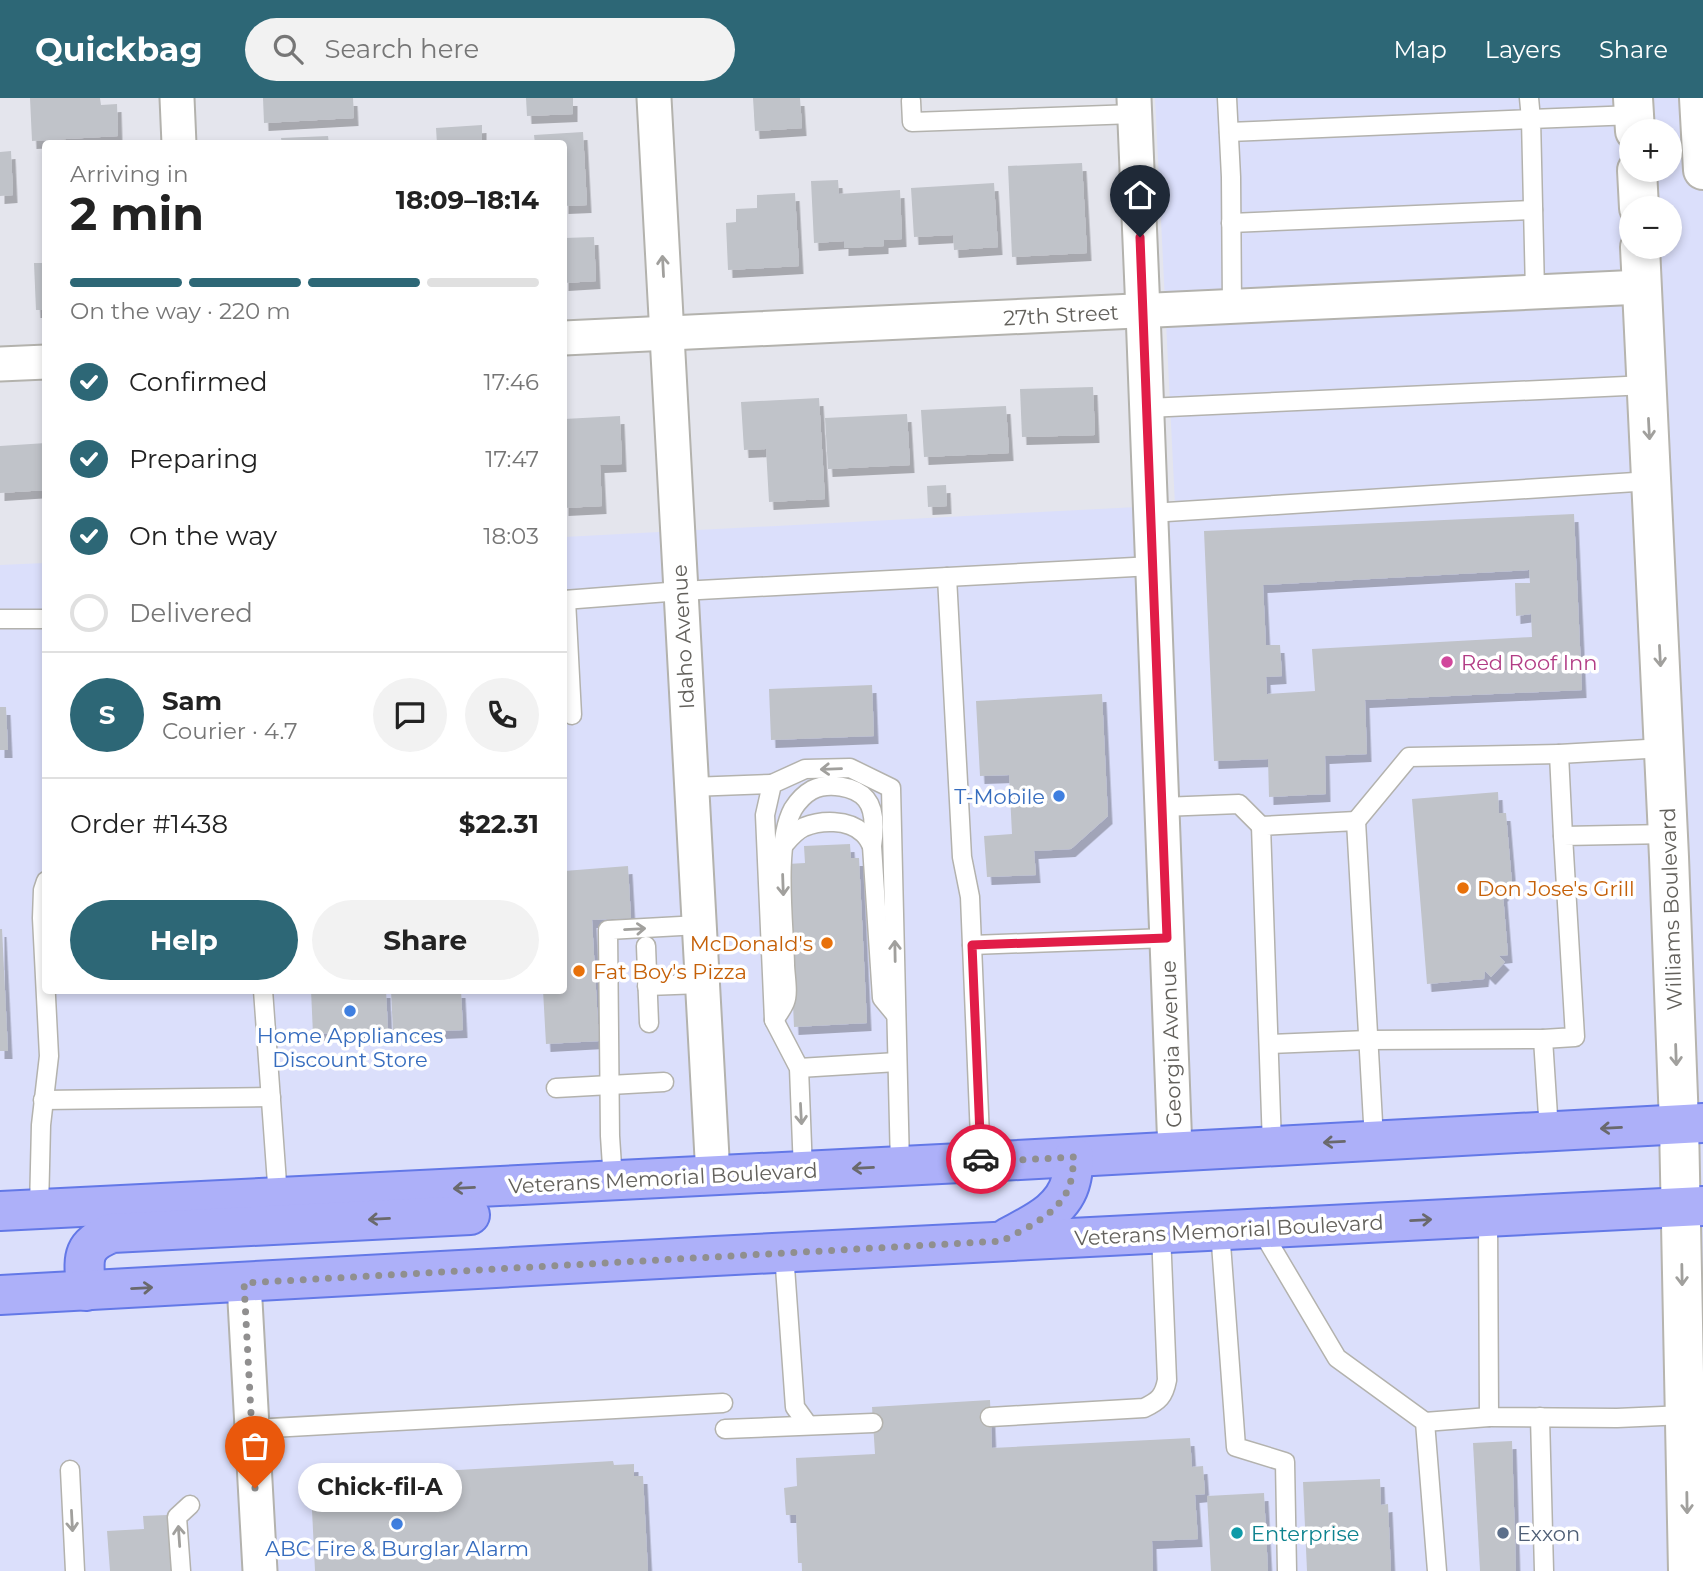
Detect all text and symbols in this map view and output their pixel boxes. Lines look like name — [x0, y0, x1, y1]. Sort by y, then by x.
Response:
search box — [245, 18, 735, 81]
text: Quickbag — [35, 29, 203, 69]
icon: search — [269, 30, 307, 68]
text: Search here — [325, 33, 479, 65]
text: Map — [1393, 35, 1447, 64]
text: Layers — [1485, 35, 1561, 64]
text: Share — [1599, 35, 1668, 64]
map controls — [1619, 119, 1682, 259]
button: + — [1619, 119, 1682, 182]
text: Arriving in — [70, 160, 189, 188]
pin — [1110, 165, 1170, 237]
icon: home — [1121, 176, 1159, 214]
text: 18:09–18:14 — [396, 184, 539, 216]
text: 2 min — [70, 185, 204, 242]
button: − — [1619, 196, 1682, 259]
one-way arrow — [656, 254, 669, 277]
text: On the way · 220 m — [70, 297, 291, 325]
street label: 27th Street — [1003, 299, 1119, 331]
icon: check — [70, 363, 108, 401]
text: Confirmed — [129, 366, 268, 398]
text: 17:46 — [484, 368, 539, 396]
one-way arrow — [1642, 417, 1655, 440]
icon: check — [70, 440, 108, 478]
text: Preparing — [129, 443, 258, 475]
text: 17:47 — [485, 445, 539, 473]
icon: check — [70, 517, 108, 555]
text: On the way — [129, 520, 277, 552]
text: 18:03 — [483, 522, 539, 550]
street label: Idaho Avenue — [667, 564, 699, 710]
text: Delivered — [129, 597, 253, 629]
one-way arrow — [1653, 644, 1666, 667]
place label: Red Roof Inn — [1461, 650, 1597, 675]
marker: Red Roof Inn — [1439, 654, 1455, 670]
button: chat — [373, 678, 447, 752]
button: phone — [465, 678, 539, 752]
text: Sam — [162, 685, 222, 717]
text: S — [99, 699, 115, 731]
text: Courier · 4.7 — [162, 717, 298, 745]
one-way arrow — [820, 762, 843, 775]
place label: T-Mobile — [954, 784, 1045, 809]
marker: T-Mobile — [1051, 788, 1067, 804]
street label: Williams Boulevard — [1655, 807, 1687, 1011]
text: Order #1438 — [70, 808, 228, 840]
text: $22.31 — [459, 808, 539, 840]
one-way arrow — [776, 874, 789, 897]
place label: Don Jose's Grill — [1477, 876, 1635, 901]
marker: Don Jose's Grill — [1455, 880, 1471, 896]
button: Help — [70, 900, 298, 980]
button: Share — [312, 900, 539, 980]
one-way arrow — [623, 922, 646, 935]
place label: McDonald's — [690, 931, 813, 956]
marker: McDonald's — [819, 935, 835, 951]
one-way arrow — [888, 940, 901, 963]
place label: Fat Boy's Pizza — [593, 959, 747, 984]
street label: Georgia Avenue — [1156, 960, 1186, 1128]
marker: Fat Boy's Pizza — [571, 963, 587, 979]
marker: Home Appliances Discount Store — [342, 1003, 358, 1019]
place label: Home Appliances Discount Store — [257, 1023, 443, 1072]
one-way arrow — [1670, 1043, 1683, 1066]
one-way arrow — [794, 1102, 807, 1125]
one-way arrow — [1599, 1121, 1622, 1134]
courier — [946, 1124, 1016, 1194]
one-way arrow — [1324, 1136, 1346, 1149]
icon: car — [962, 1140, 1000, 1178]
street label: Veterans Memorial Boulevard — [508, 1157, 818, 1199]
one-way arrow — [852, 1162, 874, 1175]
one-way arrow — [453, 1182, 476, 1195]
street label: Veterans Memorial Boulevard — [1074, 1209, 1384, 1251]
one-way arrow — [368, 1213, 391, 1226]
one-way arrow — [1409, 1214, 1432, 1227]
one-way arrow — [1675, 1263, 1688, 1286]
one-way arrow — [130, 1281, 153, 1294]
pin — [225, 1416, 285, 1488]
icon: bag — [236, 1427, 274, 1465]
callout: Chick-fil-A — [297, 1464, 462, 1512]
text: Chick-fil-A — [317, 1473, 443, 1501]
one-way arrow — [1680, 1491, 1694, 1514]
one-way arrow — [66, 1509, 79, 1532]
marker: ABC Fire & Burglar Alarm — [389, 1516, 405, 1532]
place label: Enterprise — [1251, 1521, 1359, 1546]
place label: Exxon — [1517, 1521, 1580, 1546]
one-way arrow — [172, 1524, 185, 1547]
marker: Enterprise — [1229, 1525, 1245, 1541]
marker: Exxon — [1495, 1525, 1511, 1541]
place label: ABC Fire & Burglar Alarm — [265, 1536, 529, 1561]

